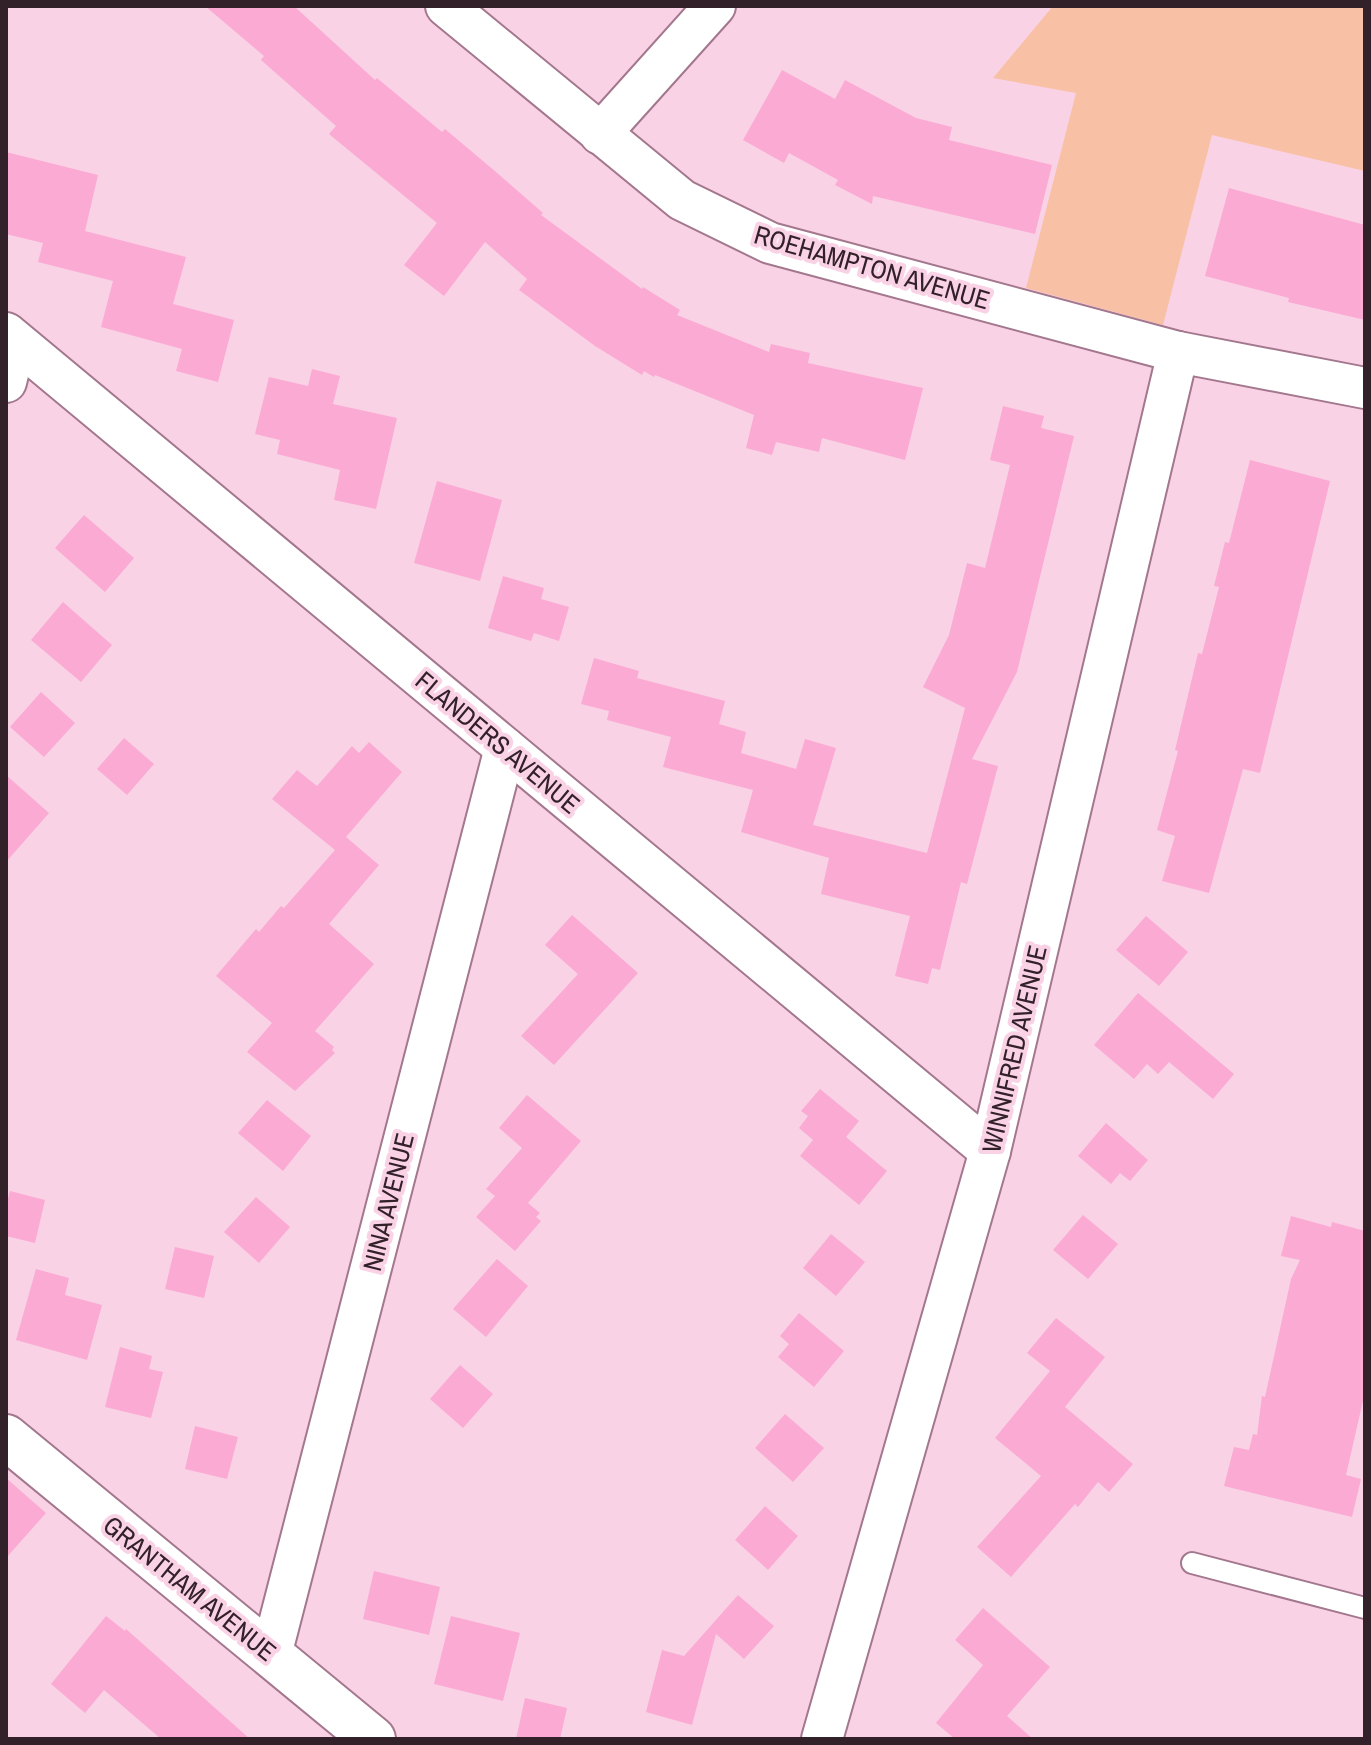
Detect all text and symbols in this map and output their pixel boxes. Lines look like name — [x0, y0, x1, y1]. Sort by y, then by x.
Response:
street label: ROEHAMPTON AVENUE — [750, 217, 994, 317]
street label: FLANDERS AVENUE — [408, 663, 588, 821]
street label: WINNIFRED AVENUE — [973, 942, 1055, 1156]
street label: NINA AVENUE — [354, 1130, 422, 1274]
street label: GRANTHAM AVENUE — [96, 1507, 284, 1669]

